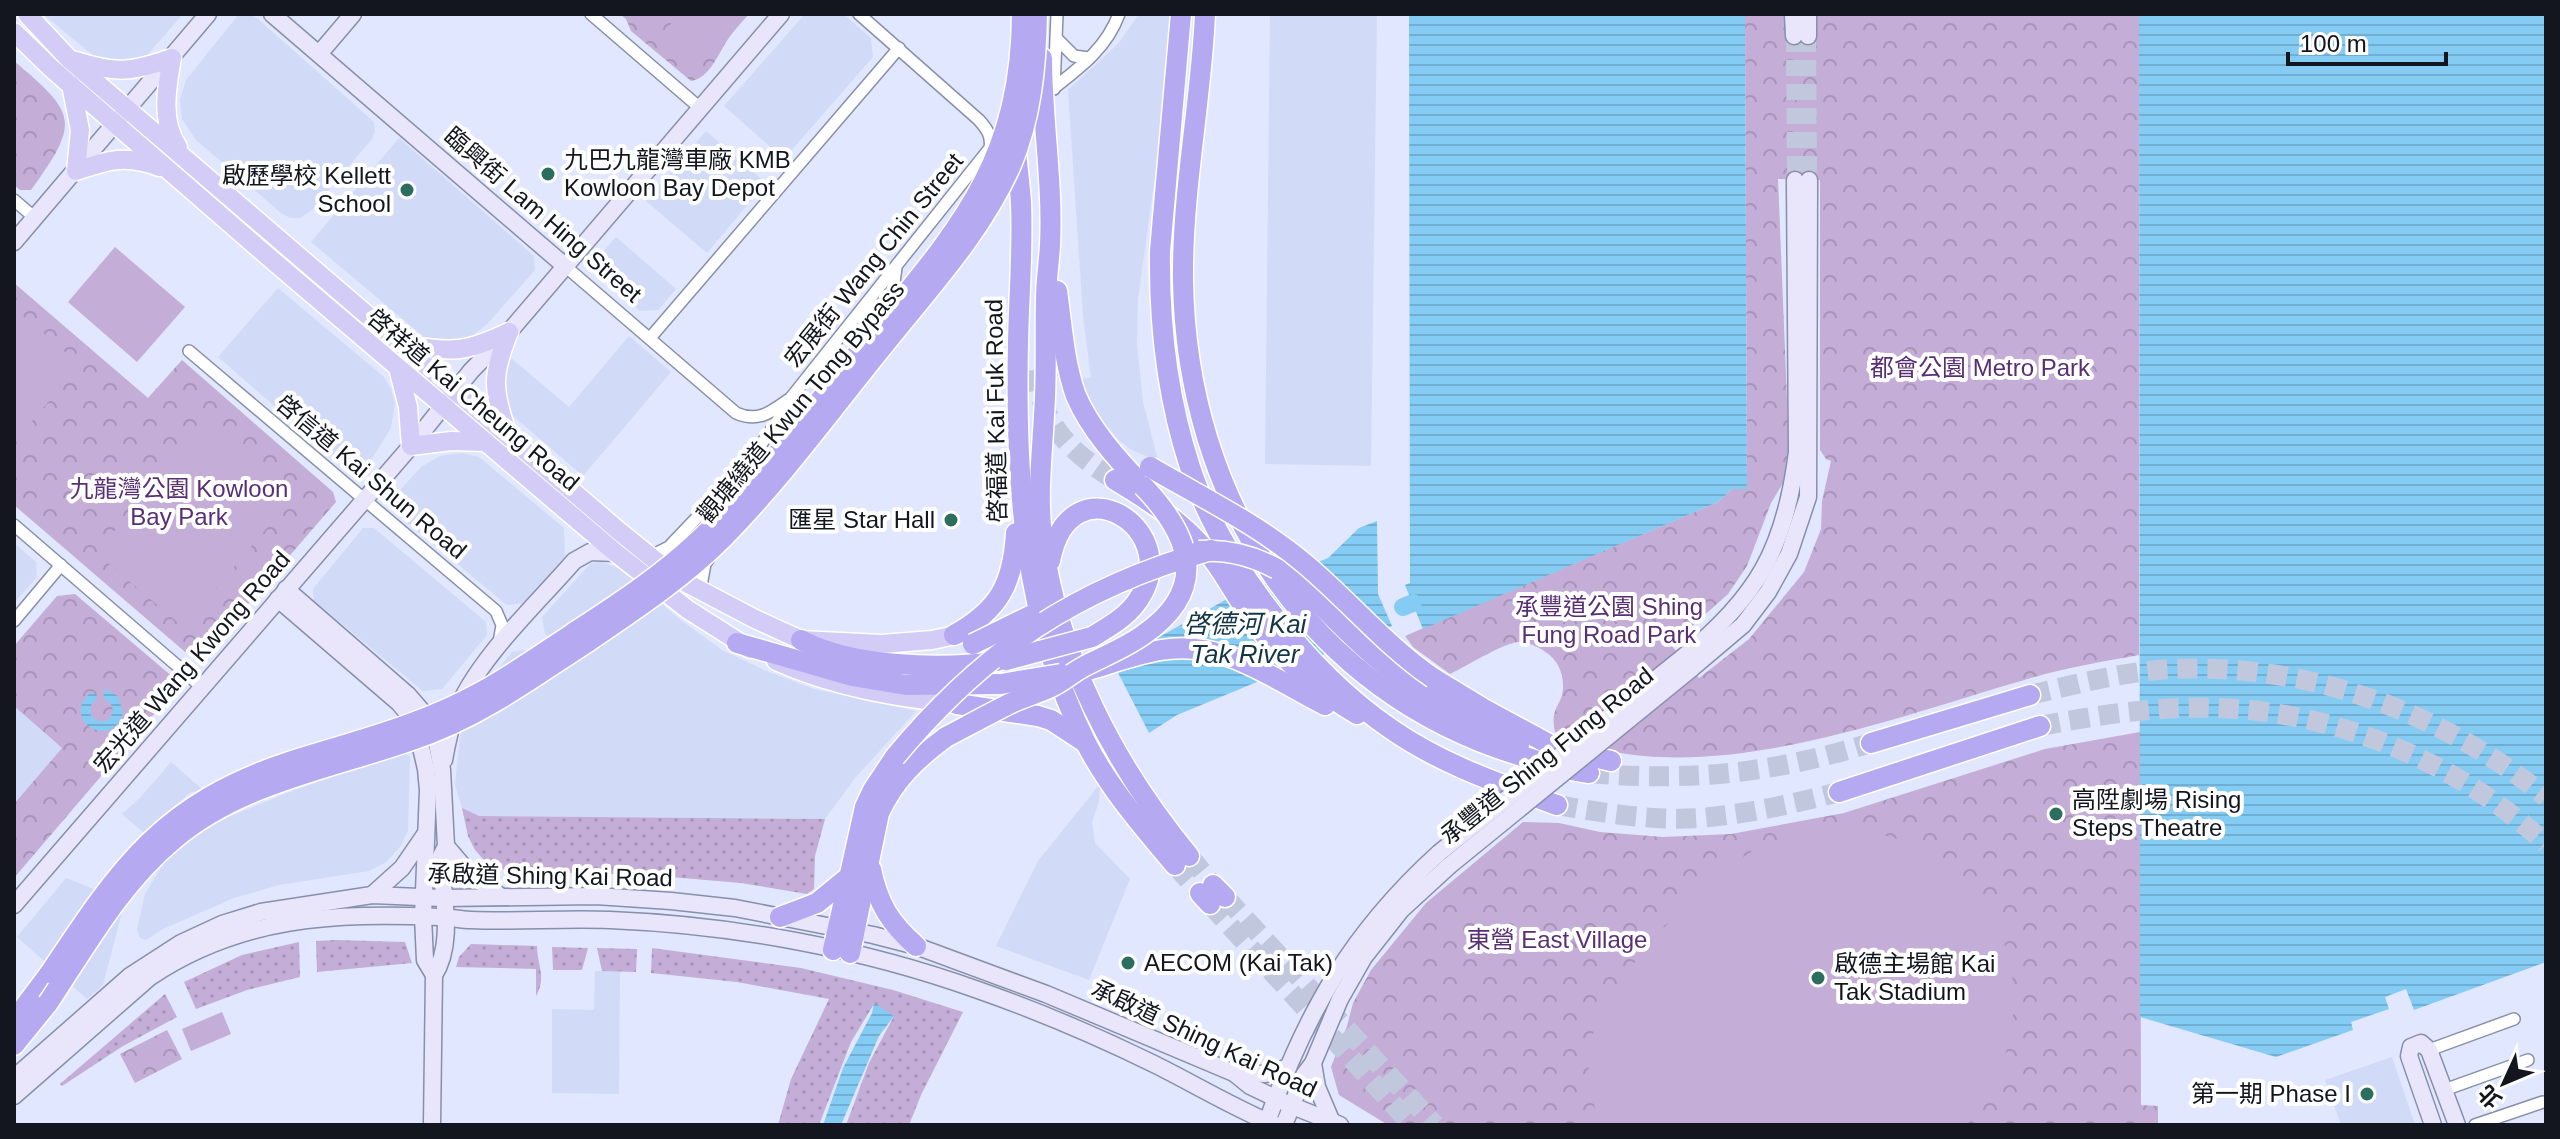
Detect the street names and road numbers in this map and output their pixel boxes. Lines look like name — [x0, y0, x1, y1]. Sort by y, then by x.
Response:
street label: 臨興街 Lam Hing Street — [439, 122, 648, 308]
street label: 宏展街 Wang Chin Street — [779, 147, 968, 372]
street label: 觀塘繞道 Kwun Tong Bypass — [692, 276, 909, 528]
street label: 啓福道 Kai Fuk Road — [980, 299, 1011, 523]
street label: 啓祥道 Kai Cheung Road — [362, 303, 585, 496]
street label: 啓信道 Kai Shun Road — [271, 389, 472, 564]
street label: 宏光道 Wang Kwong Road — [88, 545, 295, 778]
street label: 承豐道 Shing Fung Road — [1435, 662, 1658, 850]
street label: 承啟道 Shing Kai Road — [427, 860, 673, 891]
street label: 承啟道 Shing Kai Road — [1087, 974, 1321, 1103]

